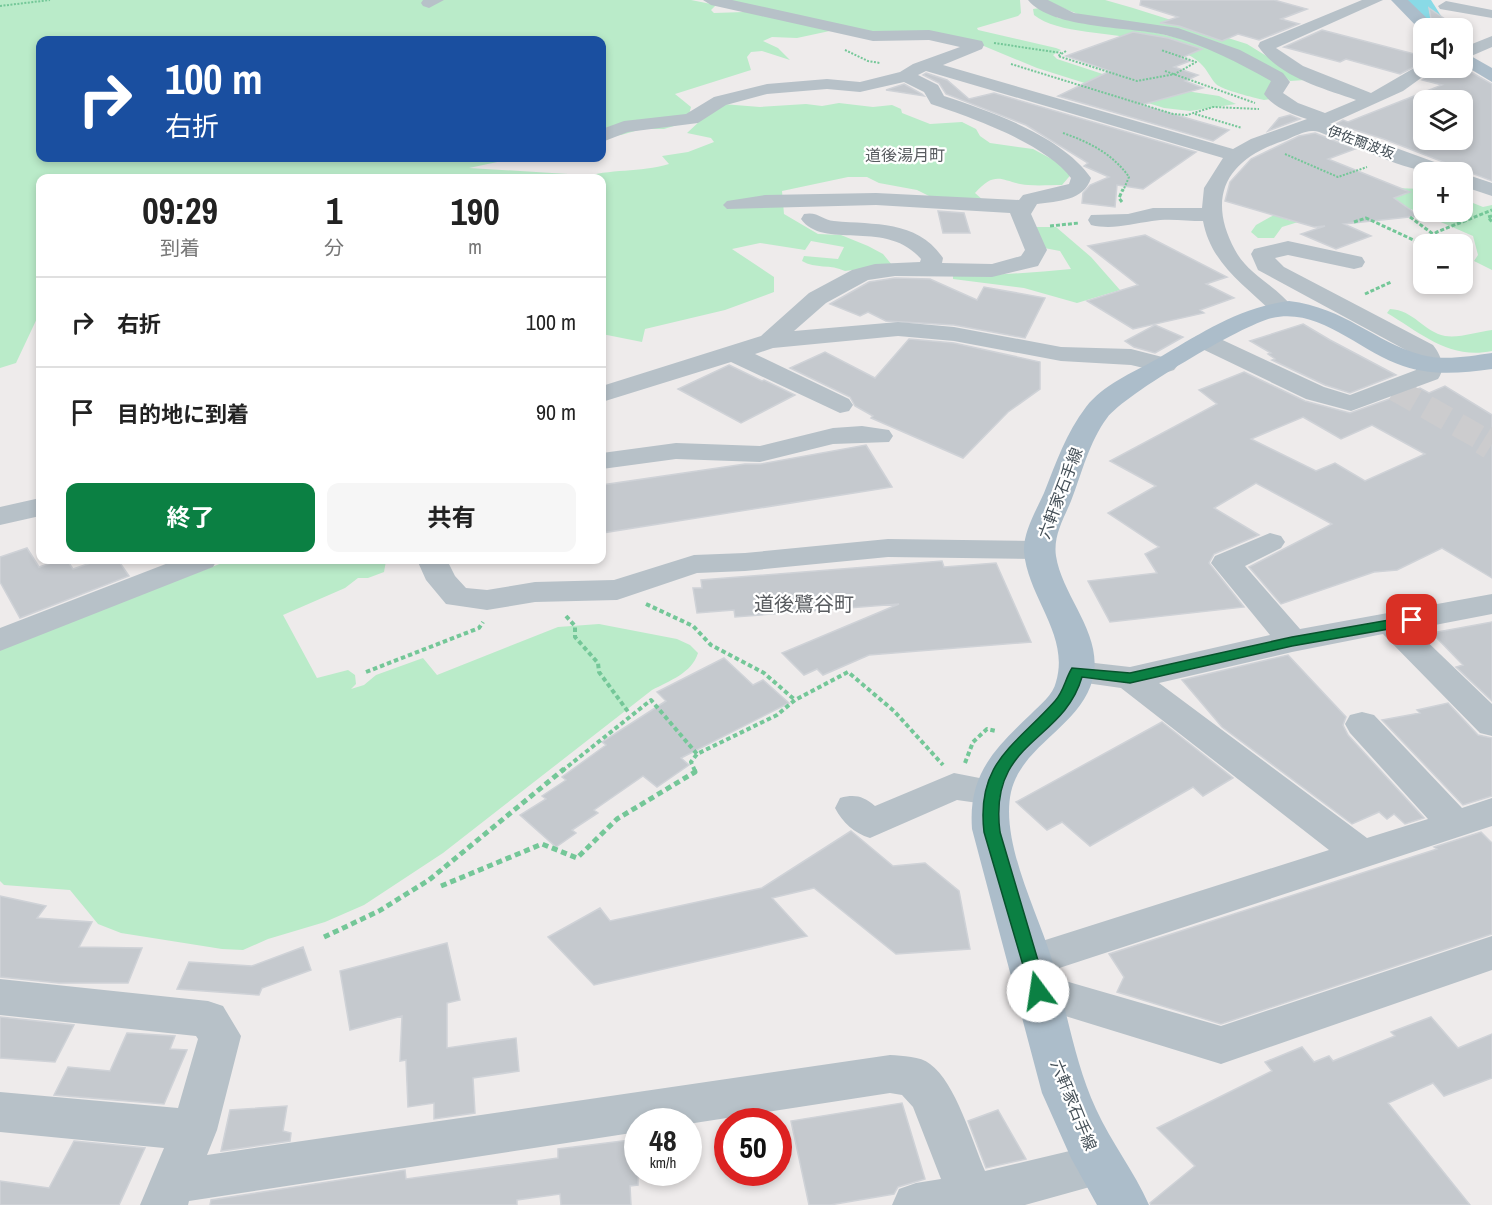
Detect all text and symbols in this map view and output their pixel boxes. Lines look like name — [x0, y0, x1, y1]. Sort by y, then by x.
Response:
map controls — [1413, 18, 1473, 294]
button: sound — [1413, 18, 1473, 78]
text: 100 m — [165, 51, 263, 107]
icon: right — [66, 60, 144, 138]
button: layers — [1413, 90, 1473, 150]
text: 右折 — [165, 108, 219, 144]
street label: 伊佐爾波坂 — [1325, 122, 1397, 162]
district label: 道後湯月町 — [865, 144, 945, 166]
button: + — [1413, 162, 1473, 222]
text: 09:29 — [142, 187, 218, 235]
text: 1 — [326, 187, 342, 235]
text: 190 — [450, 188, 500, 236]
text: m — [468, 233, 482, 260]
text: 到着 — [160, 234, 200, 261]
text: 分 — [324, 234, 344, 261]
button: − — [1413, 234, 1473, 294]
icon: right — [66, 306, 99, 339]
text: 100 m — [526, 307, 576, 337]
text: 右折 — [117, 309, 161, 339]
icon: arrive — [66, 396, 99, 429]
text: 90 m — [536, 397, 576, 427]
text: 目的地に到着 — [117, 399, 249, 429]
street label: 六軒家石手線 — [1033, 444, 1087, 542]
button: 終了 — [66, 483, 315, 552]
button: 共有 — [327, 483, 576, 552]
district label: 道後鷺谷町 — [754, 590, 854, 617]
pin — [1386, 594, 1437, 645]
icon: arrive — [1395, 603, 1428, 636]
position arrow — [1006, 959, 1070, 1023]
street label: 六軒家石手線 — [1046, 1056, 1102, 1154]
speed limit sign: 50 — [714, 1108, 792, 1186]
text: 48 — [649, 1120, 677, 1160]
text: km/h — [650, 1152, 676, 1173]

